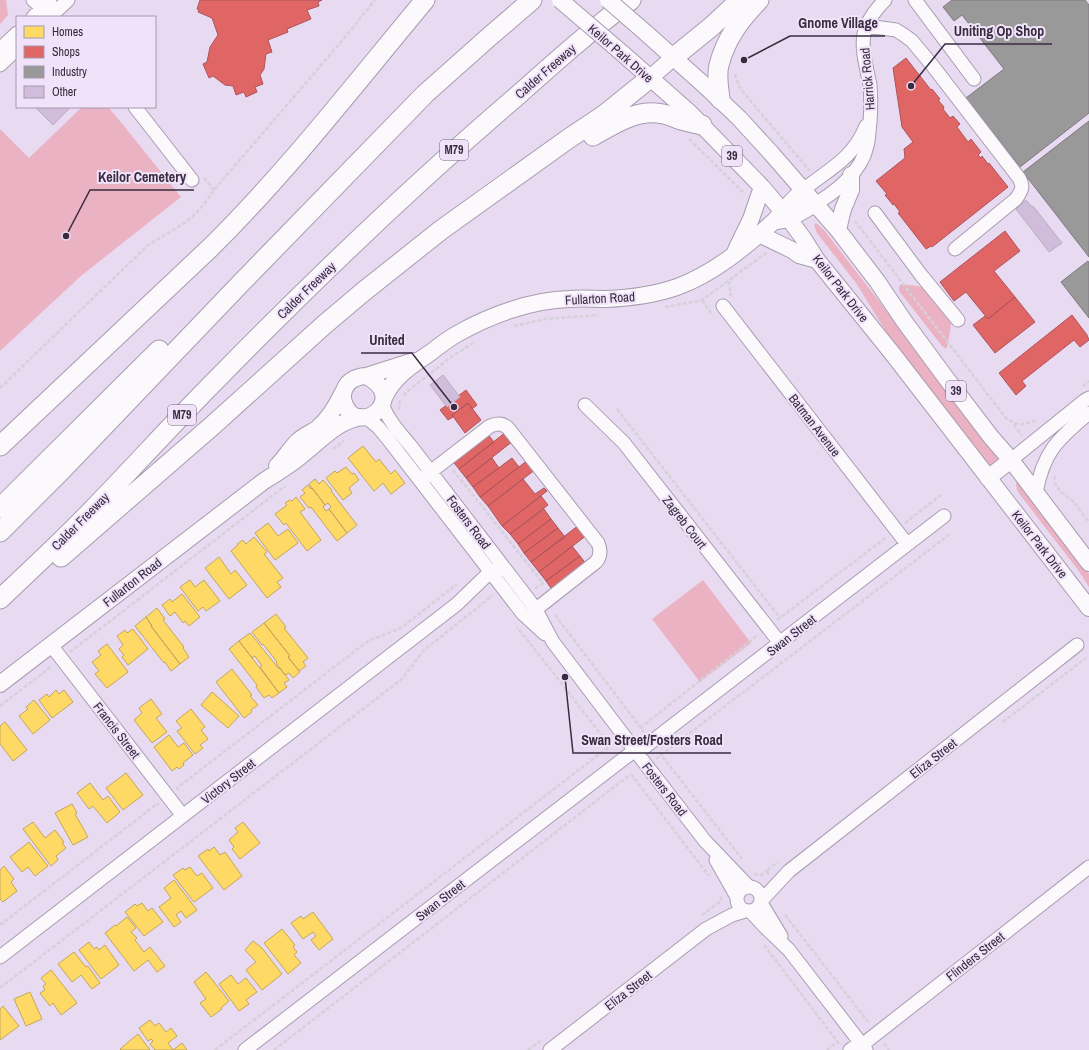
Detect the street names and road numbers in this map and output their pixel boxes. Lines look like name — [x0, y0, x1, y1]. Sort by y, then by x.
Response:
street label: Keilor Park Drive — [584, 20, 657, 86]
street label: Calder Freeway — [511, 40, 580, 102]
street label: Harrick Road — [856, 47, 879, 111]
road number: M79 — [440, 140, 468, 160]
road number: 39 — [722, 146, 742, 166]
street label: Keilor Park Drive — [809, 251, 872, 326]
street label: Calder Freeway — [273, 258, 340, 323]
street label: Fullarton Road — [565, 288, 635, 309]
road number: 39 — [946, 381, 966, 401]
street label: Batman Avenue — [785, 390, 844, 460]
road number: M79 — [168, 405, 196, 425]
street label: Calder Freeway — [48, 488, 113, 554]
street label: Fosters Road — [443, 492, 495, 553]
street label: Zagreb Court — [659, 492, 711, 552]
street label: Keilor Park Drive — [1008, 507, 1071, 582]
street label: Fullarton Road — [100, 554, 165, 611]
street label: Swan Street — [763, 611, 819, 660]
street label: Francis Street — [89, 699, 144, 762]
street label: Eliza Street — [906, 735, 960, 782]
street label: Victory Street — [198, 755, 259, 808]
street label: Fosters Road — [638, 759, 691, 820]
street label: Swan Street — [412, 876, 468, 925]
street label: Flinders Street — [943, 928, 1008, 985]
street label: Eliza Street — [601, 967, 655, 1014]

